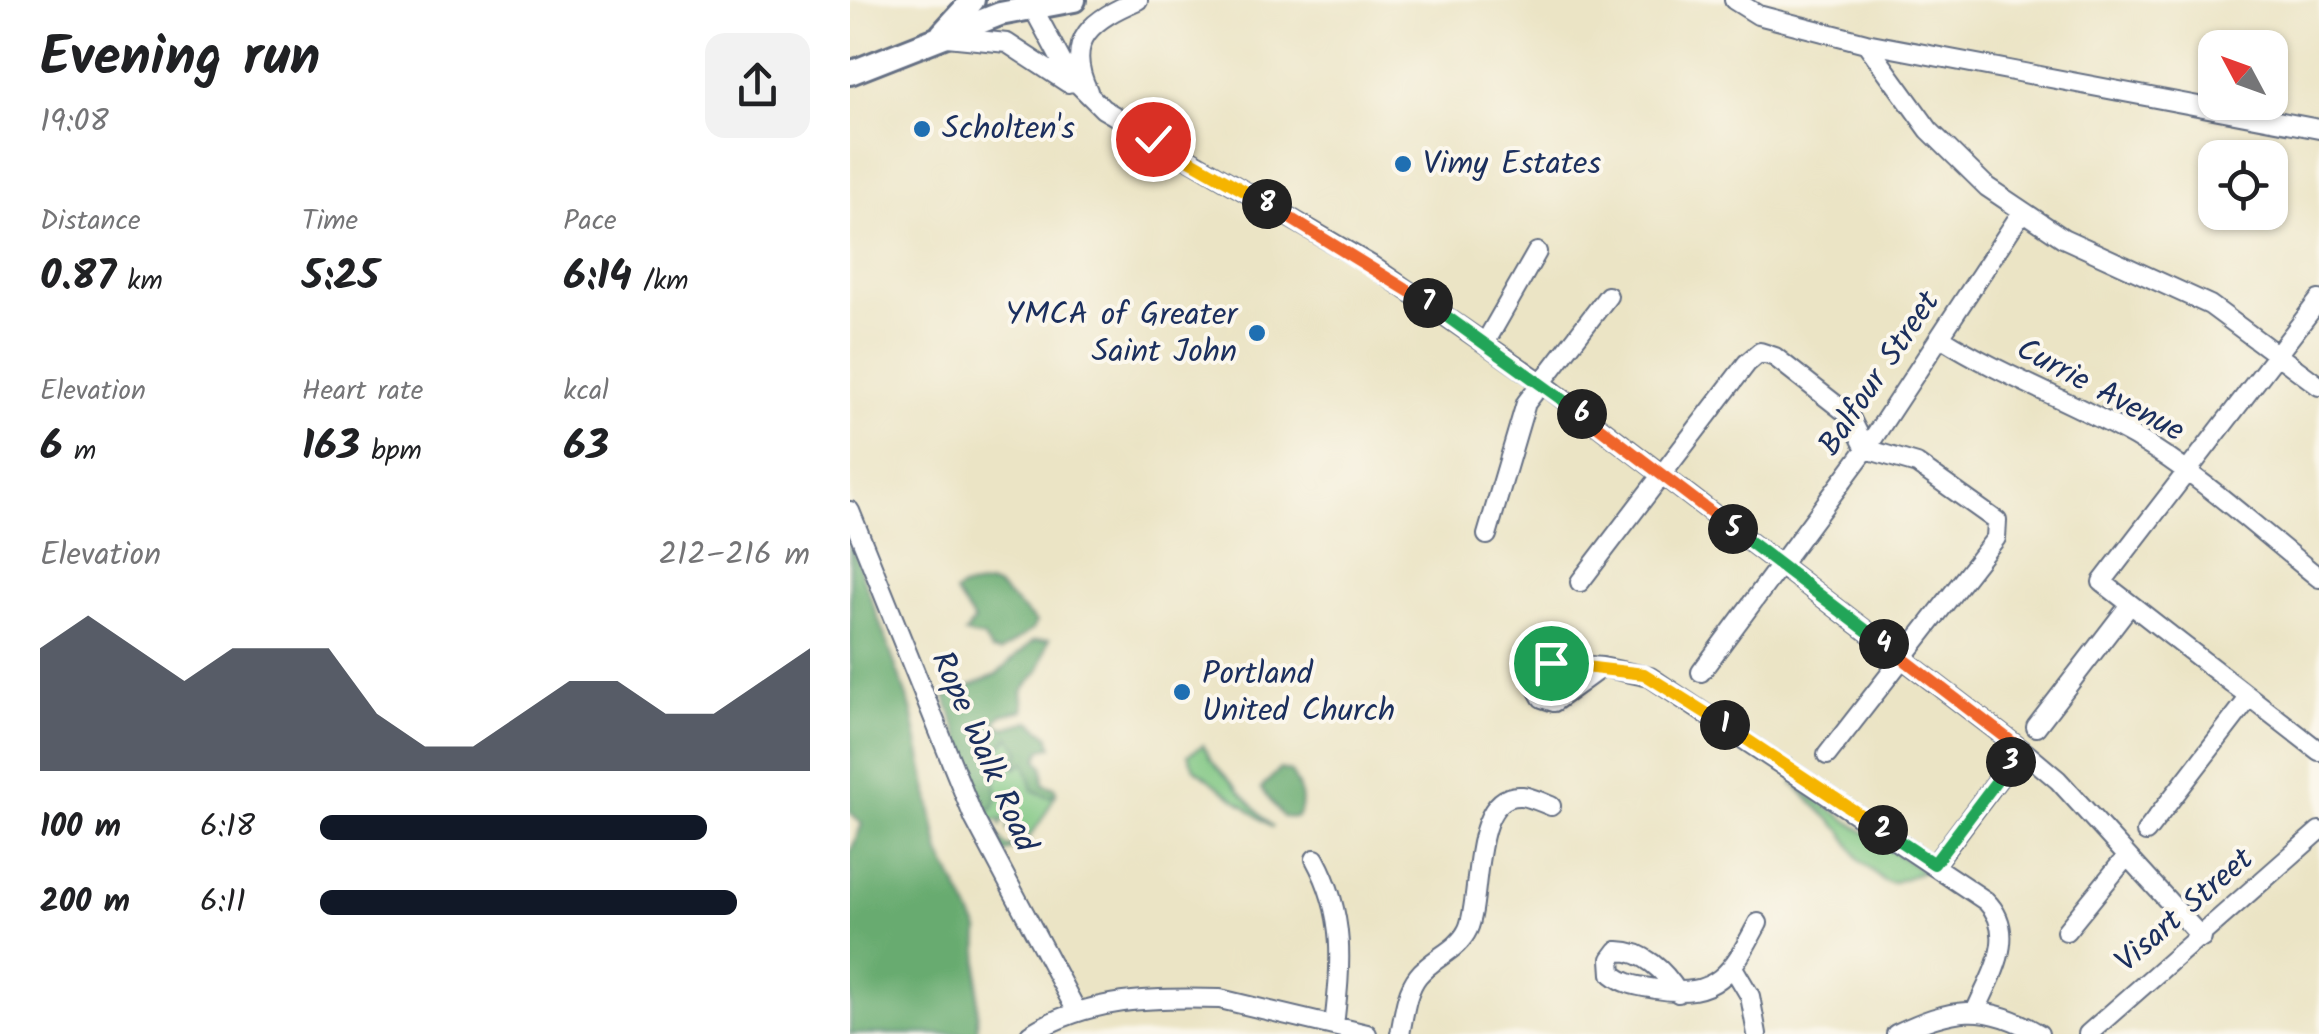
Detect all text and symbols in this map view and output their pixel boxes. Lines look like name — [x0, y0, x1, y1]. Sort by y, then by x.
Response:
text: Evening run — [40, 16, 320, 103]
north arrow — [2198, 30, 2288, 120]
map controls — [2198, 30, 2288, 230]
button: share — [705, 33, 810, 138]
text: 19:08 — [40, 97, 109, 148]
pin — [1111, 97, 1196, 182]
place label: Scholten's — [942, 104, 1075, 155]
icon: check — [1126, 112, 1181, 167]
marker: Scholten's — [911, 118, 933, 140]
place label: Vimy Estates — [1423, 139, 1601, 190]
button: locate — [2198, 140, 2288, 230]
marker: Vimy Estates — [1392, 153, 1414, 175]
pin: 8 — [1242, 179, 1292, 229]
text: 8 — [1259, 181, 1275, 226]
text: Distance — [40, 199, 141, 244]
text: Time — [302, 199, 358, 244]
text: Pace — [563, 199, 617, 244]
text: 0.87 — [40, 244, 116, 311]
text: 5:25 — [302, 244, 379, 311]
text: 6:14 — [563, 244, 632, 311]
text: km — [116, 259, 163, 304]
text: /km — [632, 259, 689, 304]
pin: 7 — [1403, 278, 1453, 328]
text: 7 — [1421, 280, 1435, 325]
street label: Balfour Street — [1806, 281, 1955, 467]
place label: YMCA of Greater Saint John — [1006, 290, 1239, 378]
marker: YMCA of Greater Saint John — [1246, 322, 1268, 344]
street label: Currie Avenue — [2006, 325, 2194, 457]
text: Elevation — [40, 369, 146, 414]
text: Heart rate — [302, 369, 423, 414]
text: kcal — [563, 369, 609, 414]
pin: 6 — [1557, 389, 1607, 439]
text: 6 — [1574, 391, 1590, 436]
text: 6 — [40, 414, 63, 481]
text: 163 — [302, 414, 360, 481]
text: 63 — [563, 414, 609, 481]
text: m — [63, 429, 96, 474]
text: bpm — [360, 429, 422, 474]
pin: 5 — [1708, 504, 1758, 554]
text: 5 — [1726, 506, 1740, 551]
text: Elevation — [40, 530, 161, 581]
text: 212–216 m — [659, 530, 810, 581]
pin: 4 — [1859, 619, 1909, 669]
pin — [1509, 621, 1594, 706]
text: 4 — [1876, 621, 1892, 666]
icon: arrive — [1524, 636, 1579, 691]
street label: Rope Walk Road — [916, 643, 1051, 862]
place label: Portland United Church — [1202, 649, 1395, 737]
marker: Portland United Church — [1171, 681, 1193, 703]
pin: 1 — [1700, 700, 1750, 750]
text: 1 — [1721, 702, 1729, 747]
pin: 3 — [1986, 737, 2036, 787]
text: 3 — [2003, 739, 2019, 784]
text: 100 m — [40, 802, 121, 853]
text: 6:18 — [200, 802, 255, 853]
pin: 2 — [1858, 805, 1908, 855]
text: 2 — [1875, 807, 1891, 852]
street label: Visart Street — [2104, 836, 2266, 986]
text: 200 m — [40, 877, 130, 928]
text: 6:11 — [200, 877, 246, 928]

